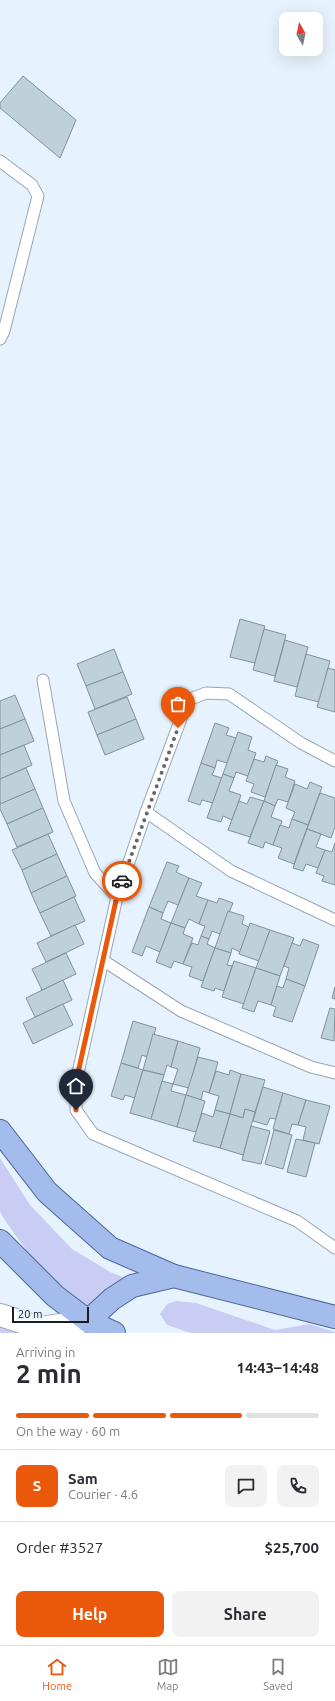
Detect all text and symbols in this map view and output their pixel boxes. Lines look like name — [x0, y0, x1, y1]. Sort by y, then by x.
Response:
north arrow — [279, 12, 323, 56]
map controls — [279, 12, 323, 56]
pin — [161, 687, 195, 728]
icon: bag — [167, 693, 189, 715]
courier — [102, 861, 142, 901]
icon: car — [111, 870, 133, 892]
pin — [59, 1069, 93, 1110]
icon: home — [65, 1075, 87, 1097]
scale bar — [12, 1305, 89, 1324]
text: 20 m — [18, 1308, 42, 1320]
text: Arriving in — [16, 1345, 75, 1359]
text: 2 min — [16, 1359, 82, 1388]
text: 14:43–14:48 — [236, 1359, 319, 1376]
text: On the way · 60 m — [16, 1424, 120, 1438]
button: chat — [225, 1465, 267, 1507]
button: phone — [277, 1465, 319, 1507]
text: Sam — [68, 1470, 98, 1487]
text: S — [33, 1477, 41, 1494]
text: Courier · 4.6 — [68, 1487, 138, 1501]
text: Order #3527 — [16, 1539, 103, 1556]
text: $25,700 — [265, 1539, 319, 1556]
button: Help — [16, 1591, 164, 1637]
button: Share — [172, 1591, 319, 1637]
tab: Home — [42, 1656, 72, 1692]
tab: Map — [157, 1656, 179, 1692]
tab: Saved — [263, 1656, 293, 1692]

